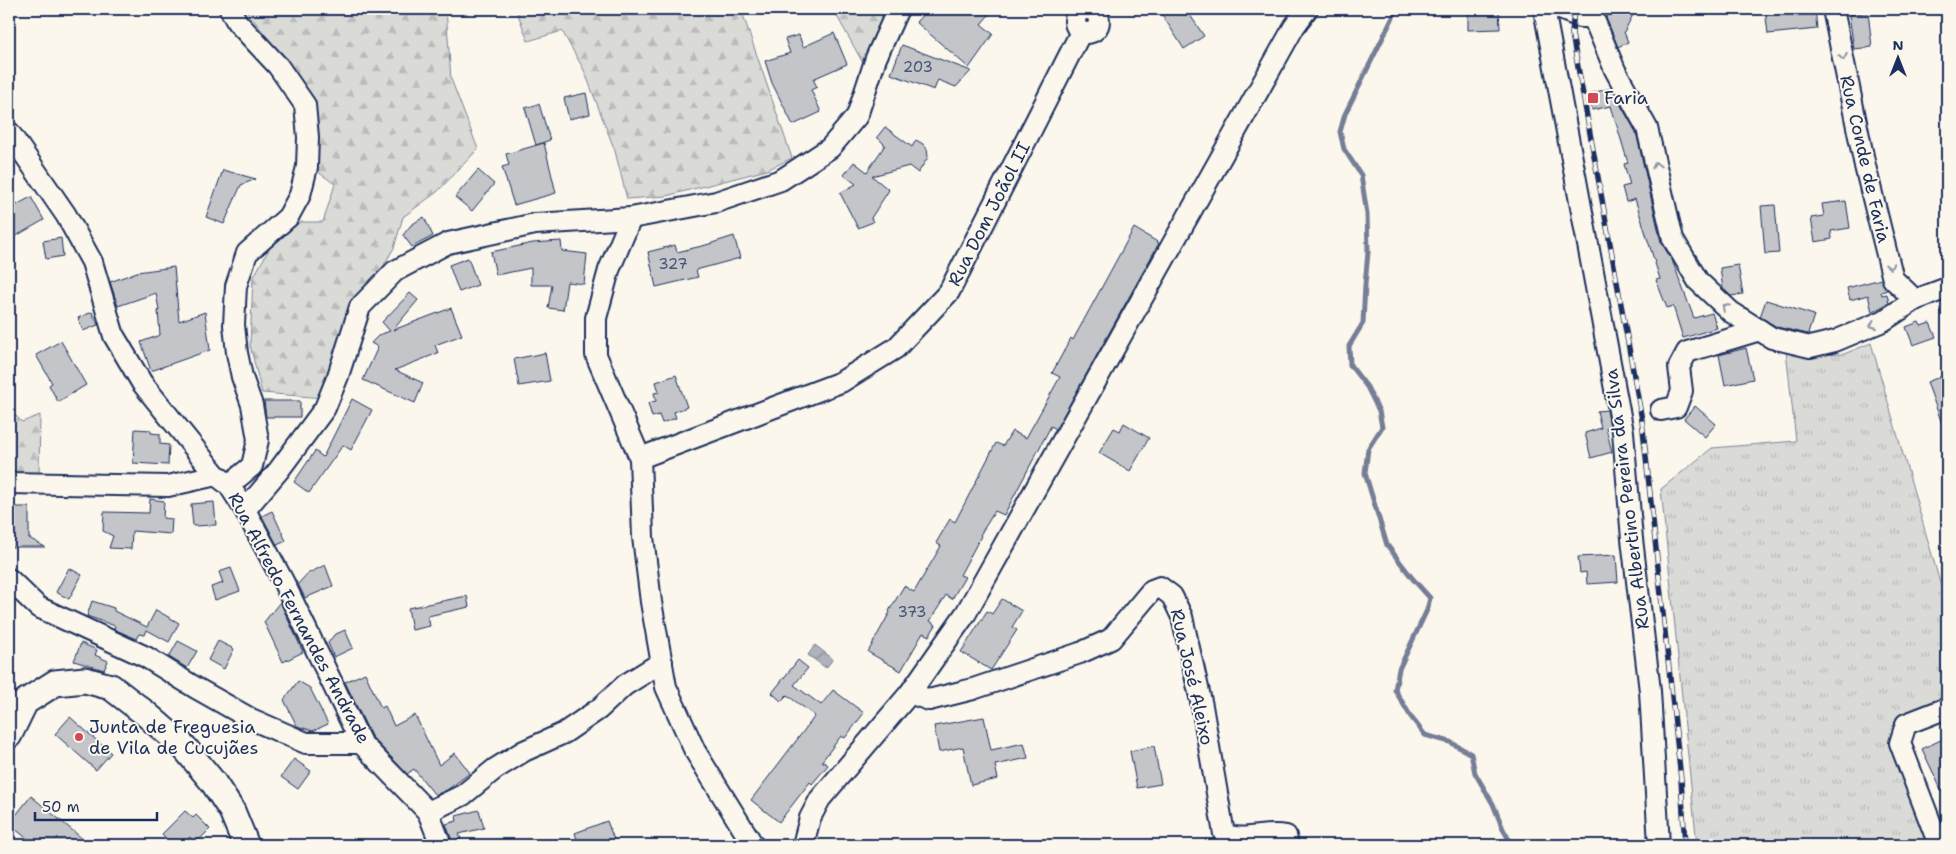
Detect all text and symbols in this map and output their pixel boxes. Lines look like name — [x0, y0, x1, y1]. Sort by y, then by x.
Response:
north arrow — [1874, 32, 1924, 82]
text: N — [1892, 36, 1904, 54]
one-way arrow — [1837, 52, 1847, 61]
house number: 203 — [903, 57, 933, 77]
street label: Rua Conde de Faria — [1834, 73, 1896, 245]
place label: Faria — [1604, 86, 1648, 110]
marker: Faria — [1586, 91, 1600, 105]
street label: Rua Dom Joãol II — [942, 138, 1036, 290]
one-way arrow — [1651, 160, 1662, 169]
house number: 327 — [658, 254, 688, 274]
one-way arrow — [1884, 262, 1895, 271]
one-way arrow — [1722, 304, 1731, 313]
one-way arrow — [1869, 319, 1878, 329]
street label: Rua Albertino Pereira da Silva — [1599, 367, 1655, 631]
street label: Rua Alfredo Fernandes Andrade — [222, 488, 376, 748]
house number: 373 — [897, 602, 927, 622]
street label: Rua José Aleixo — [1165, 606, 1219, 748]
place label: Junta de Freguesia de Vila de Cucujães — [89, 715, 258, 760]
marker: Junta de Freguesia de Vila de Cucujães — [73, 731, 85, 743]
scale bar — [35, 789, 158, 821]
text: 50 m — [42, 797, 80, 817]

